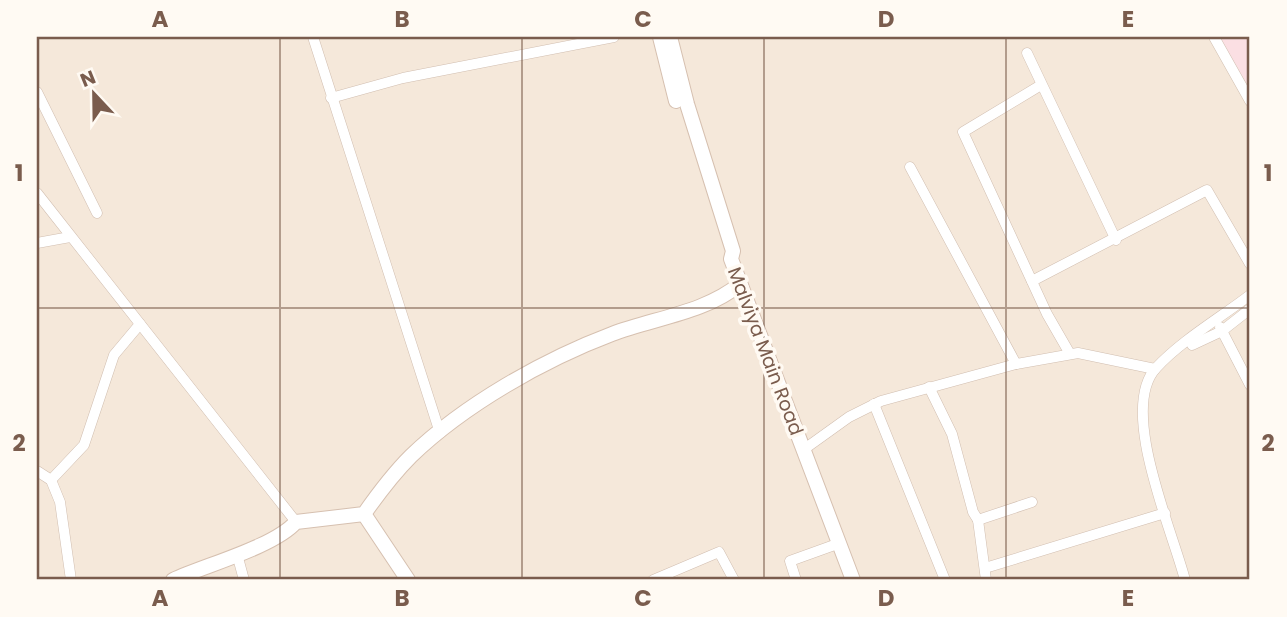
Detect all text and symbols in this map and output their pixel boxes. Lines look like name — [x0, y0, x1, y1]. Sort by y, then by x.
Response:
text: A — [152, 3, 169, 35]
text: B — [394, 3, 410, 35]
text: C — [634, 3, 652, 35]
text: D — [878, 3, 894, 35]
text: E — [1122, 3, 1134, 35]
north arrow — [60, 60, 130, 130]
text: N — [76, 64, 100, 94]
text: 1 — [15, 157, 23, 189]
text: 1 — [1264, 157, 1272, 189]
street label: Malviya Main Road — [721, 263, 810, 439]
text: 2 — [12, 427, 26, 459]
text: 2 — [1261, 427, 1275, 459]
text: A — [152, 582, 169, 614]
text: B — [394, 582, 410, 614]
text: C — [634, 582, 652, 614]
text: D — [878, 582, 894, 614]
text: E — [1122, 582, 1134, 614]

